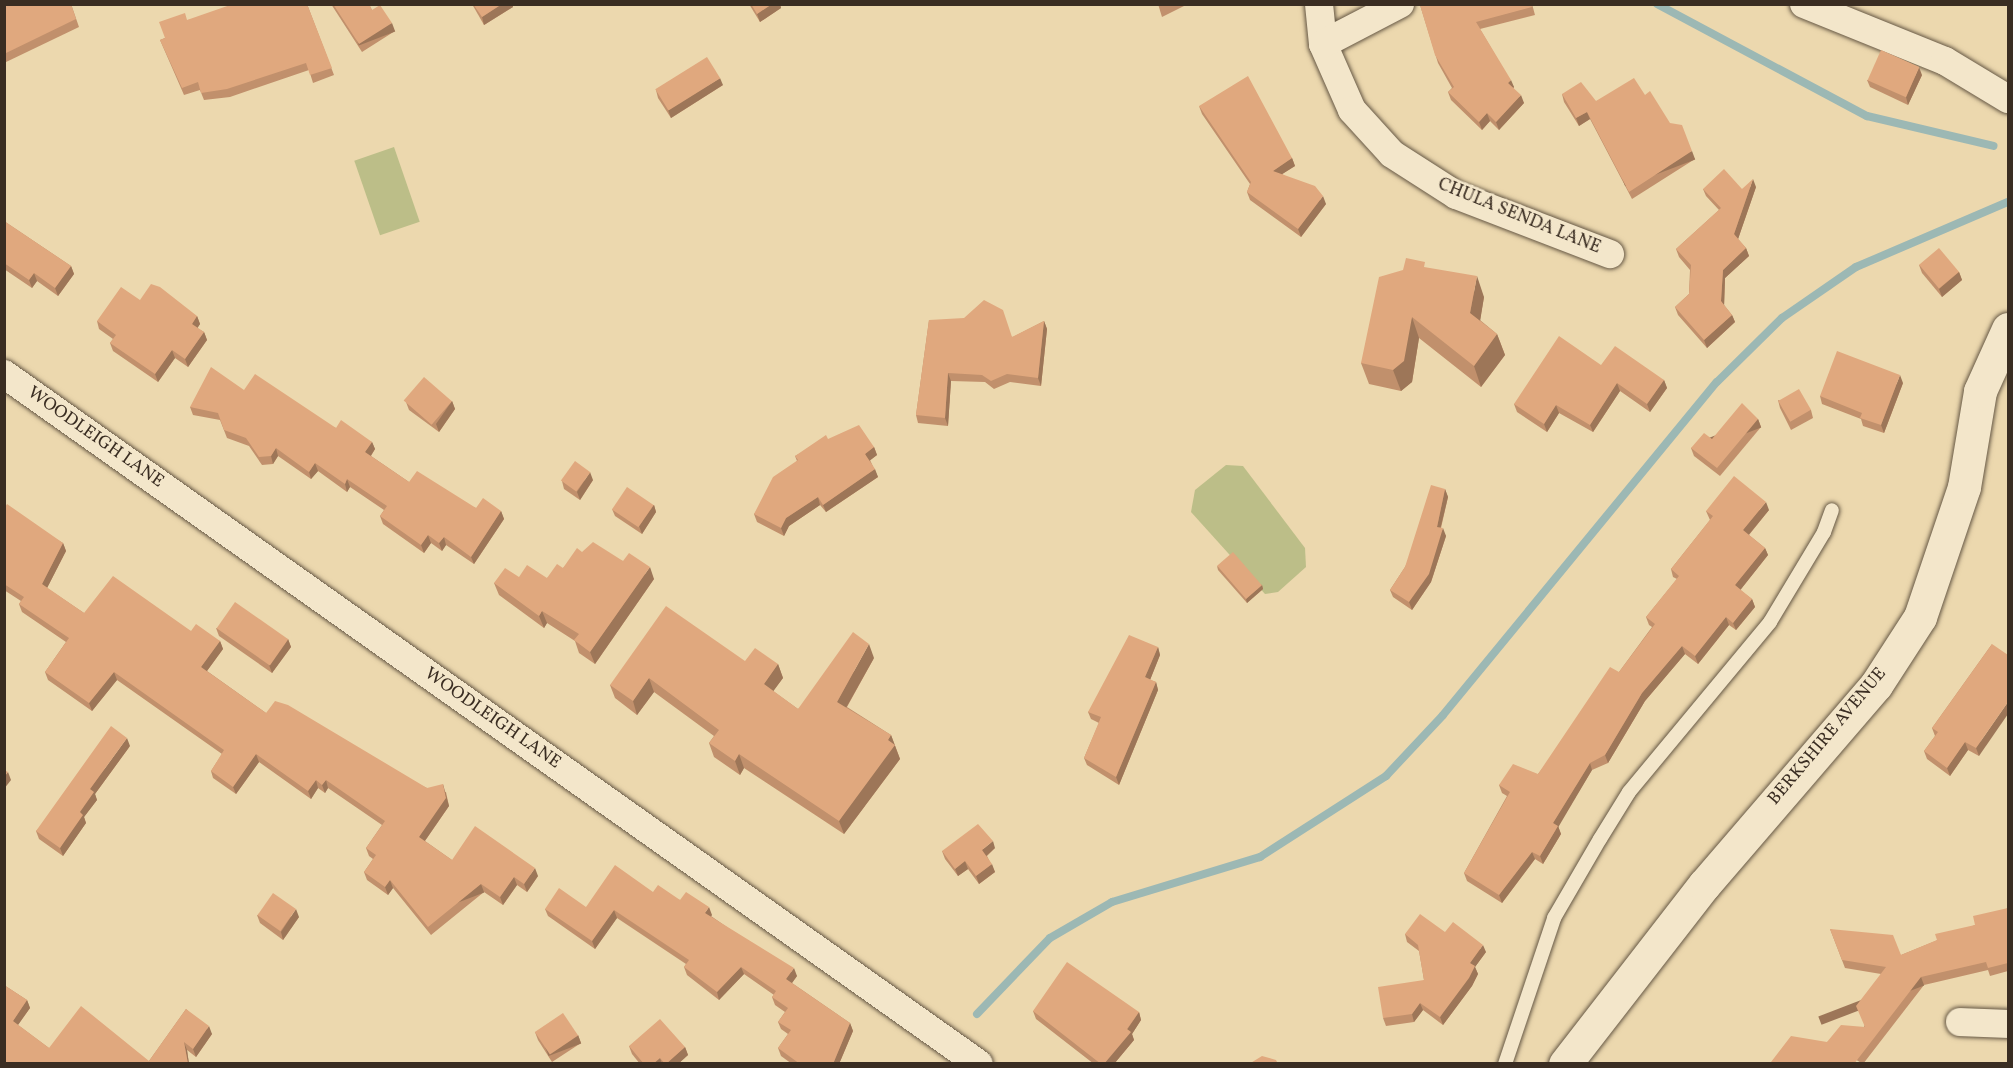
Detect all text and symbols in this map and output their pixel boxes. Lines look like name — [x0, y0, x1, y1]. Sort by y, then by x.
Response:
street label: CHULA SENDA LANE — [1434, 174, 1604, 260]
street label: WOODLEIGH LANE — [23, 383, 167, 493]
street label: WOODLEIGH LANE — [420, 664, 564, 774]
street label: BERKSHIRE AVENUE — [1764, 664, 1892, 810]

